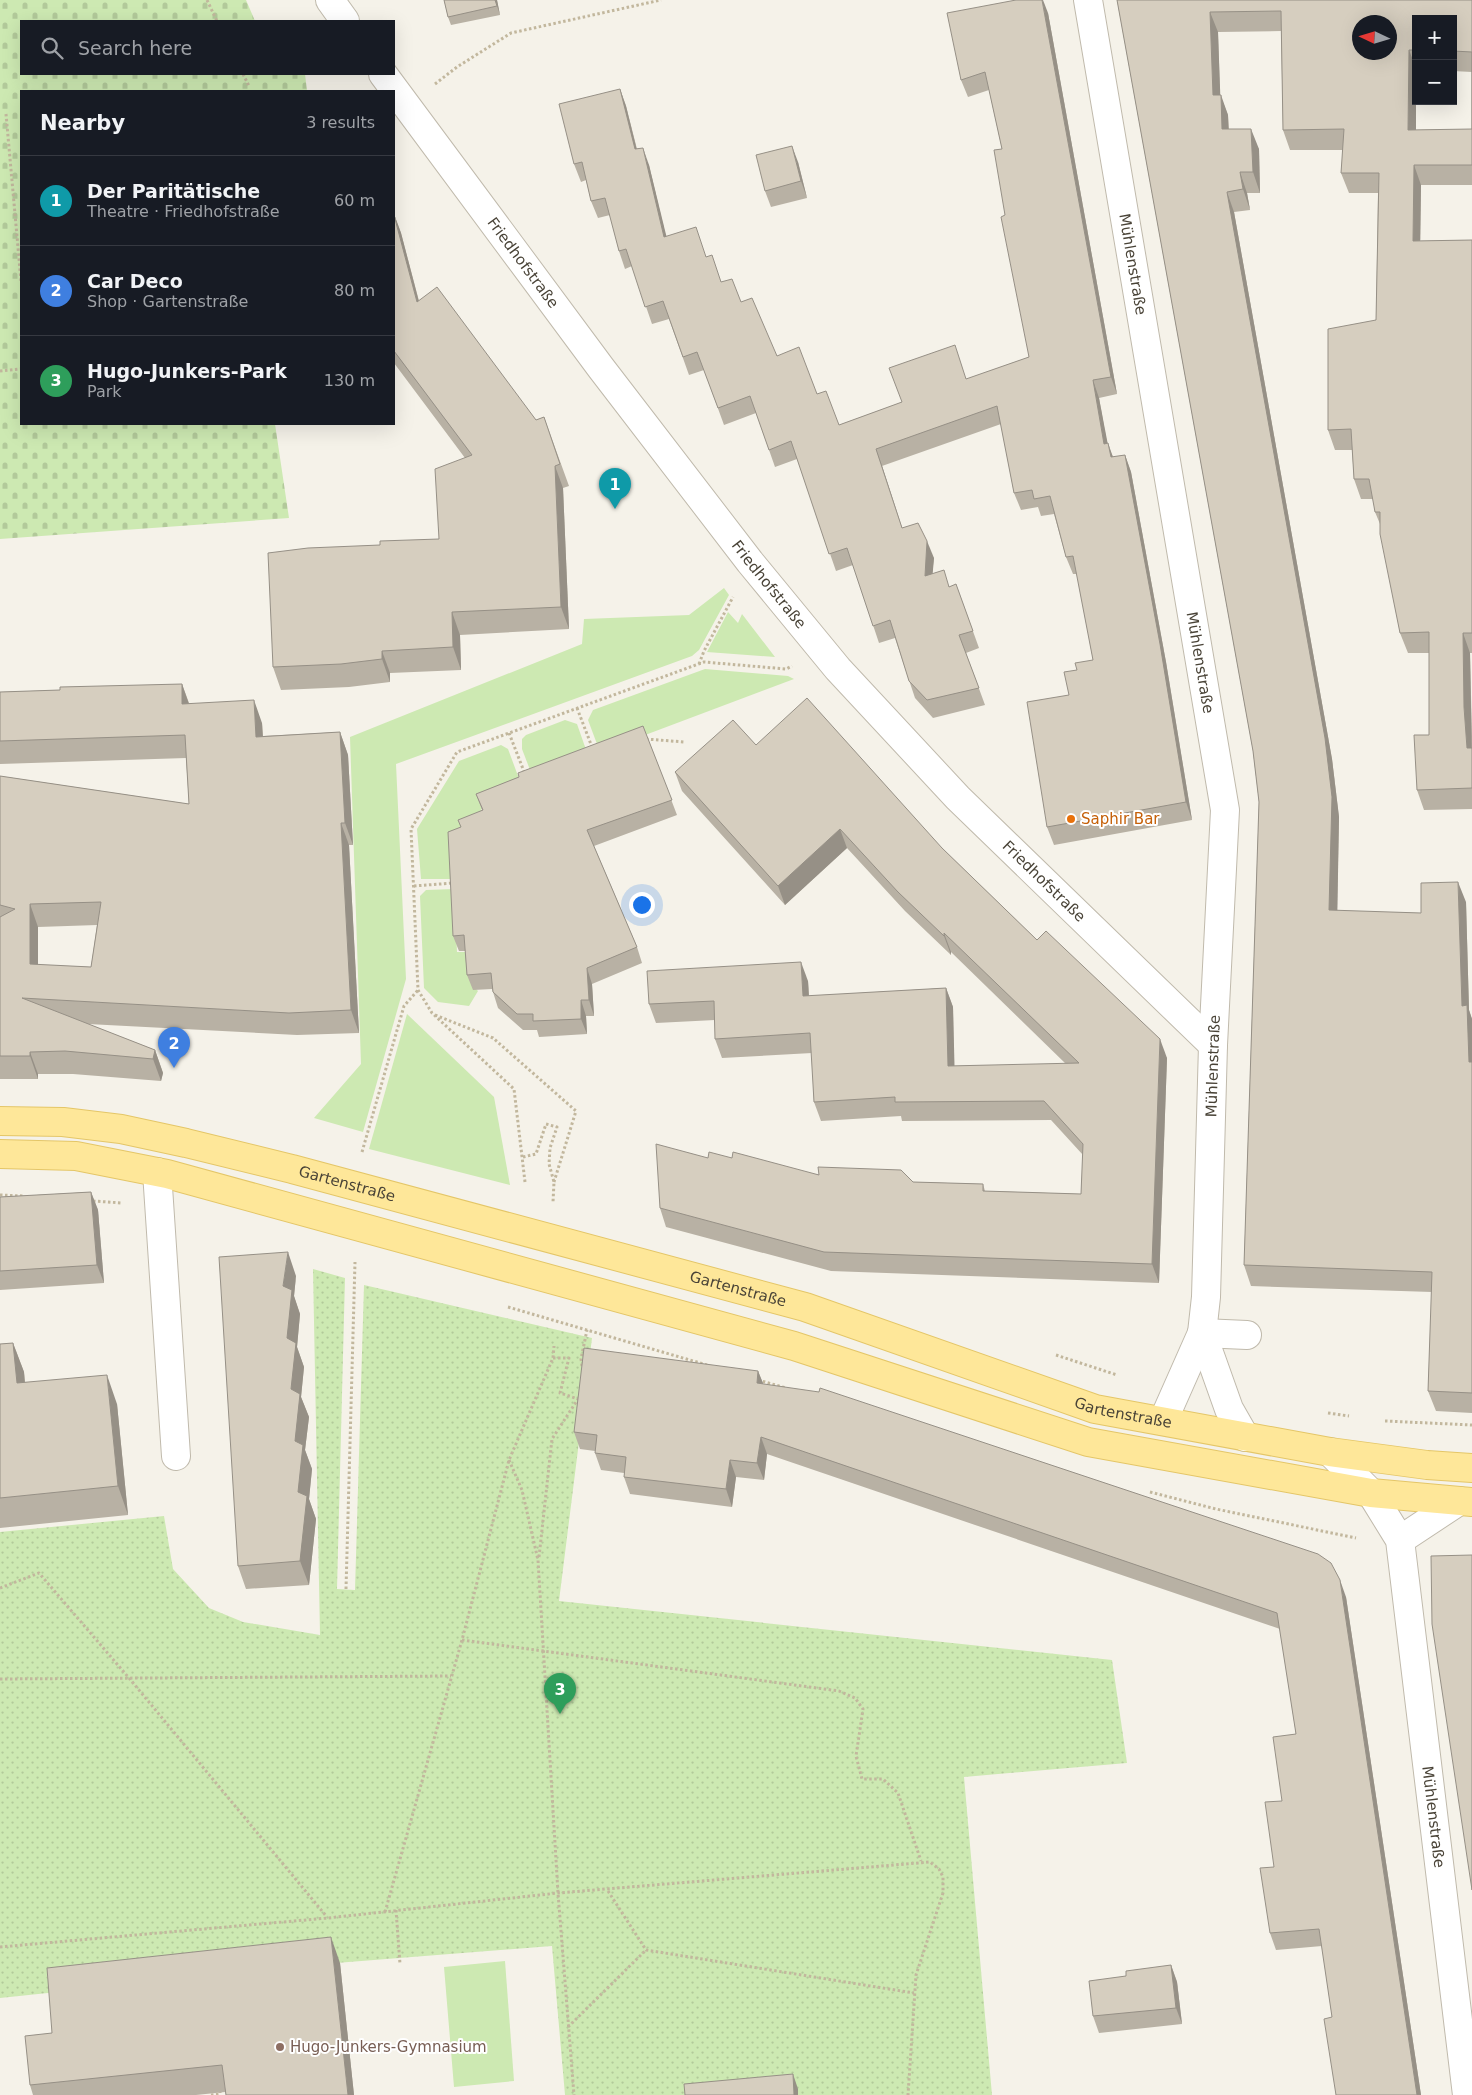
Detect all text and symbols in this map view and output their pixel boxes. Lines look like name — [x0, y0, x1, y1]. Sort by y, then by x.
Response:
north arrow — [1352, 15, 1397, 60]
map controls — [1412, 15, 1457, 105]
button: + — [1412, 15, 1457, 60]
search box — [20, 20, 395, 75]
icon: search — [38, 34, 66, 62]
text: Search here — [78, 37, 192, 59]
button: − — [1412, 60, 1457, 105]
text: Nearby — [40, 111, 125, 135]
text: 3 results — [306, 113, 375, 132]
text: Der Paritätische — [87, 180, 260, 202]
text: 1 — [50, 191, 62, 210]
text: 60 m — [334, 191, 375, 210]
text: Theatre · Friedhofstraße — [87, 202, 280, 221]
street label: Mühlenstraße — [1115, 212, 1150, 316]
street label: Friedhofstraße — [483, 214, 562, 312]
text: Car Deco — [87, 270, 183, 292]
text: 2 — [50, 281, 62, 300]
text: 80 m — [334, 281, 375, 300]
text: Shop · Gartenstraße — [87, 292, 248, 311]
text: Hugo-Junkers-Park — [87, 360, 287, 382]
text: 3 — [50, 371, 62, 390]
text: 130 m — [324, 371, 375, 390]
text: Park — [87, 382, 122, 401]
pin: 1 — [599, 468, 631, 509]
street label: Friedhofstraße — [728, 537, 810, 632]
street label: Mühlenstraße — [1183, 610, 1218, 715]
place label: Saphir Bar — [1081, 810, 1160, 828]
marker: Saphir Bar — [1065, 813, 1077, 825]
street label: Friedhofstraße — [999, 837, 1089, 925]
your location — [629, 892, 655, 918]
street label: Mühlenstraße — [1202, 1014, 1224, 1118]
pin: 2 — [158, 1027, 190, 1068]
street label: Gartenstraße — [297, 1162, 397, 1205]
street label: Gartenstraße — [688, 1267, 788, 1311]
street label: Gartenstraße — [1072, 1393, 1173, 1432]
pin: 3 — [544, 1673, 576, 1714]
street label: Mühlenstraße — [1418, 1765, 1449, 1869]
place label: Hugo-Junkers-Gymnasium — [290, 2038, 487, 2056]
marker: Hugo-Junkers-Gymnasium — [274, 2041, 286, 2053]

